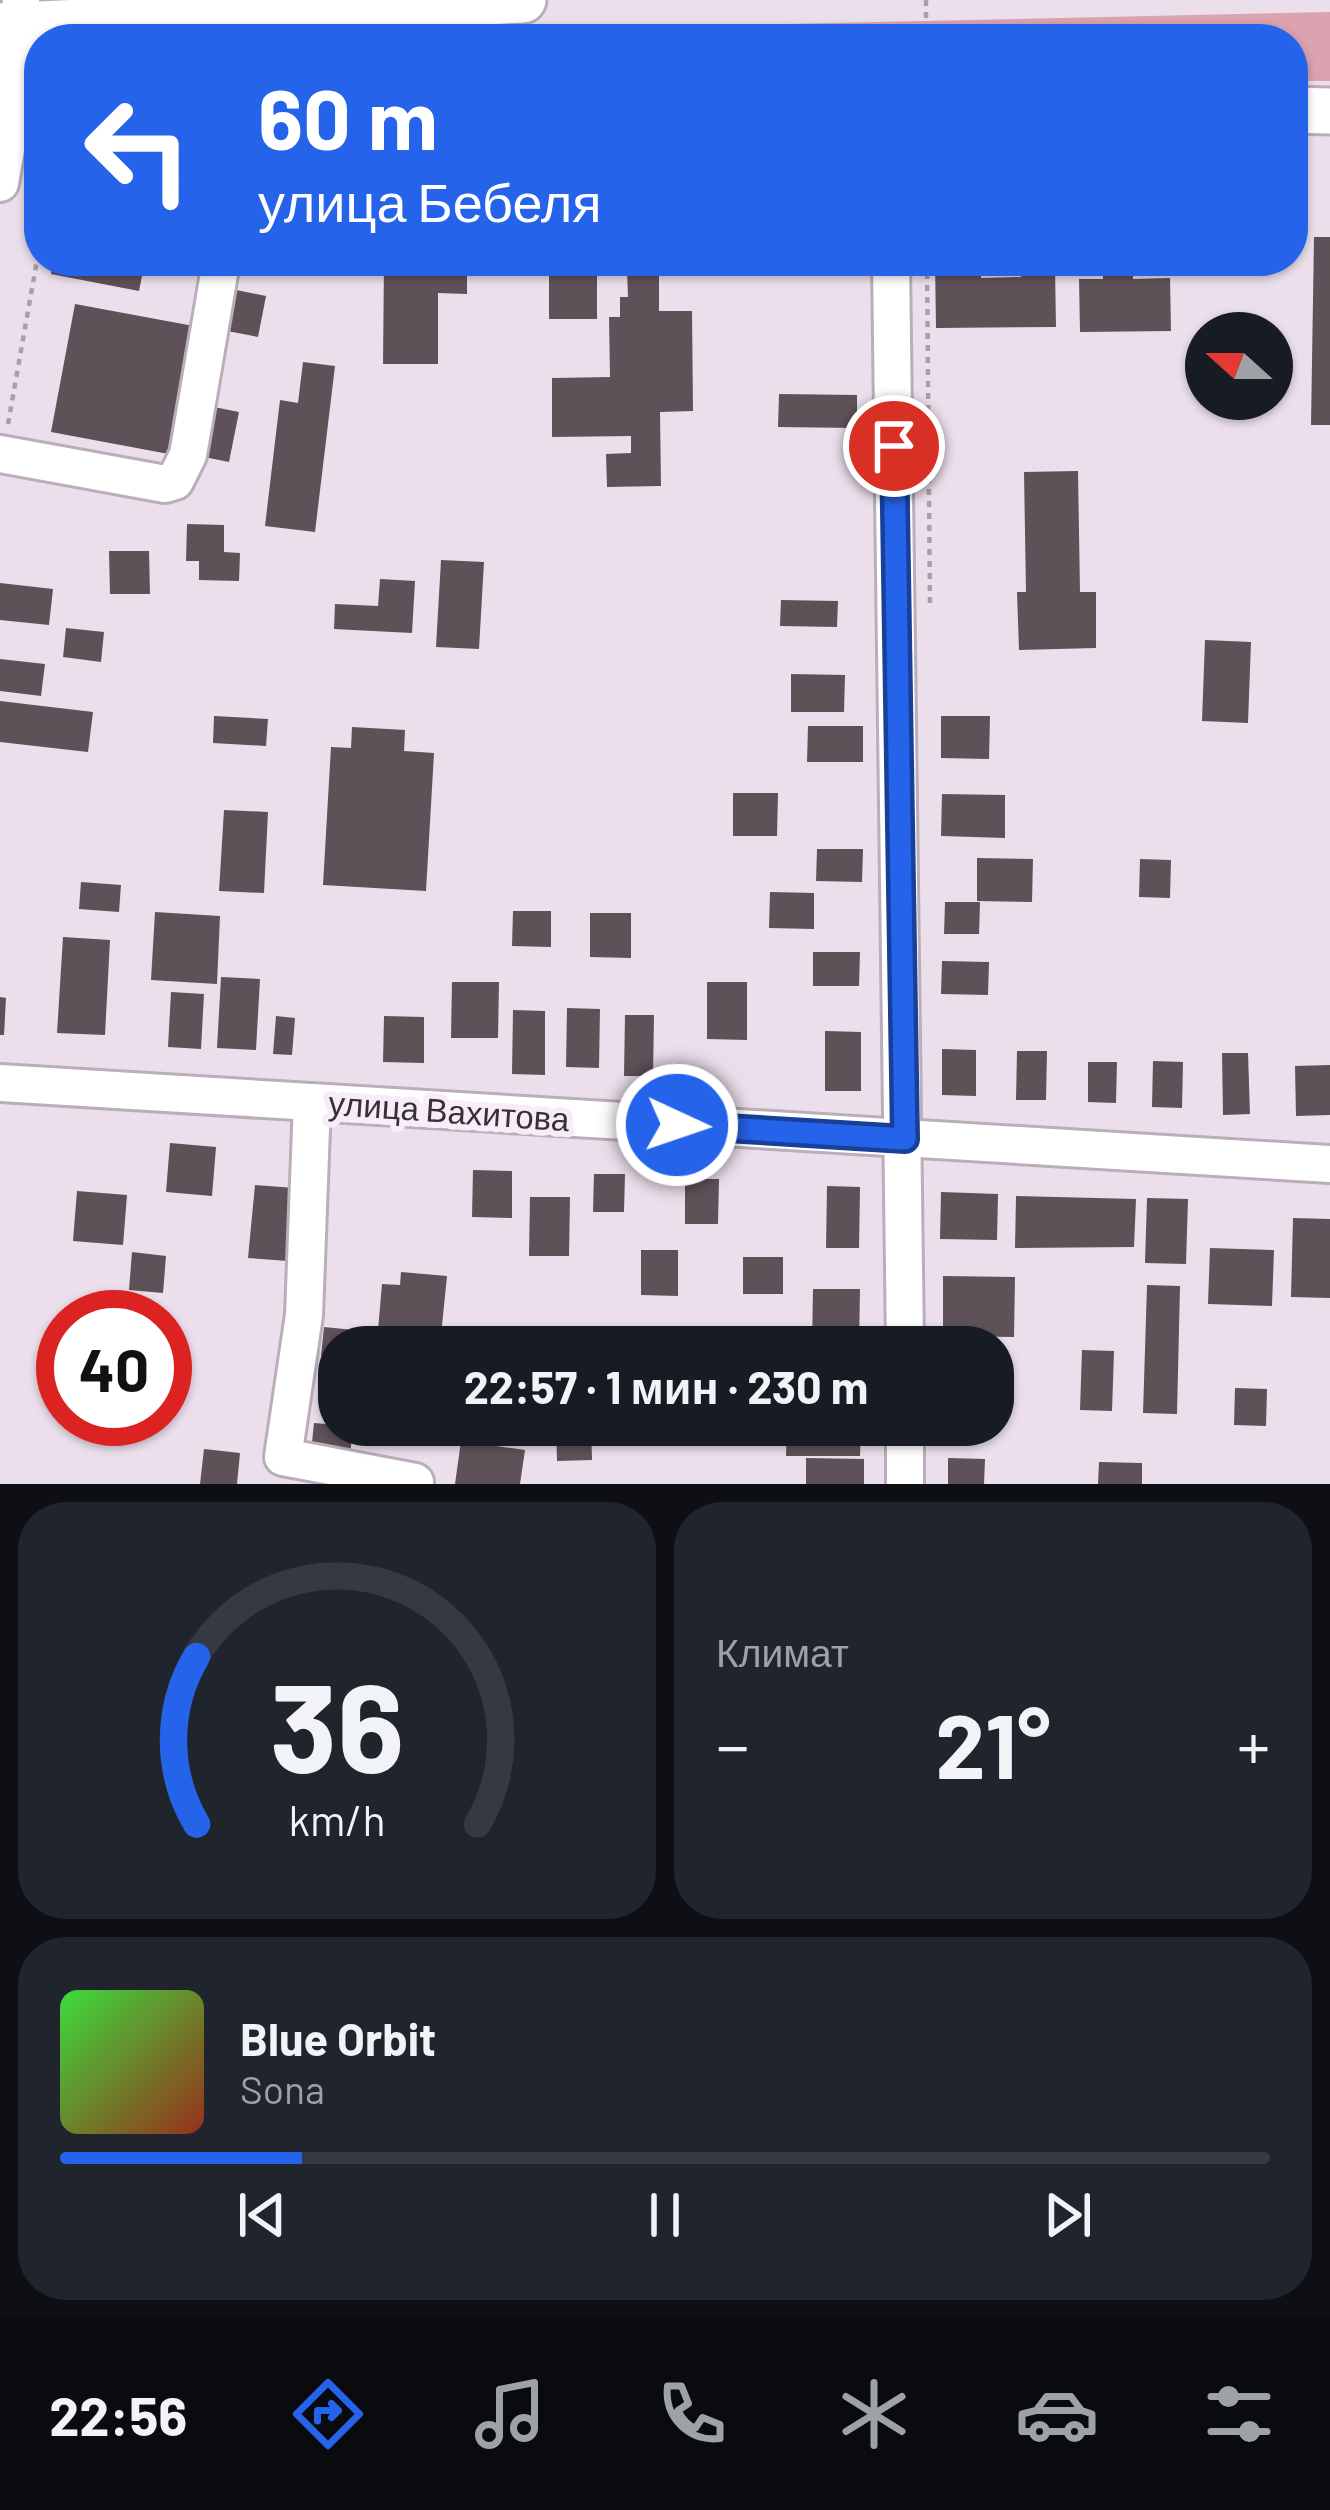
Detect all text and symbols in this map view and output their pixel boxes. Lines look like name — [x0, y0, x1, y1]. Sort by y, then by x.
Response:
text: 60 m — [258, 66, 438, 167]
icon: left — [60, 72, 216, 228]
text: улица Бебеля — [258, 168, 601, 233]
north arrow — [1185, 312, 1293, 420]
map controls — [1185, 312, 1293, 420]
pin — [843, 395, 945, 497]
icon: arrive — [861, 413, 927, 479]
position arrow — [614, 1062, 740, 1188]
street label: улица Вахитова — [327, 1082, 571, 1138]
speed limit sign: 40 — [36, 1290, 192, 1446]
text: 22:57 · 1 мин · 230 m — [464, 1359, 868, 1413]
text: Климат — [716, 1628, 849, 1675]
text: 36 — [270, 1648, 404, 1798]
text: 21° — [935, 1689, 1051, 1797]
text: − — [716, 1704, 749, 1783]
text: + — [1237, 1704, 1270, 1783]
text: km/h — [288, 1792, 386, 1844]
text: Blue Orbit — [240, 2011, 436, 2065]
text: Sona — [240, 2065, 325, 2112]
icon: previous — [229, 2182, 295, 2248]
icon: pause — [632, 2182, 698, 2248]
icon: next — [1035, 2182, 1101, 2248]
icon: directions — [286, 2372, 370, 2456]
icon: music — [468, 2372, 552, 2456]
icon: phone — [650, 2372, 734, 2456]
icon: climate — [832, 2372, 916, 2456]
icon: car — [1015, 2372, 1099, 2456]
icon: filters — [1197, 2372, 1281, 2456]
text: 22:56 — [49, 2382, 187, 2447]

